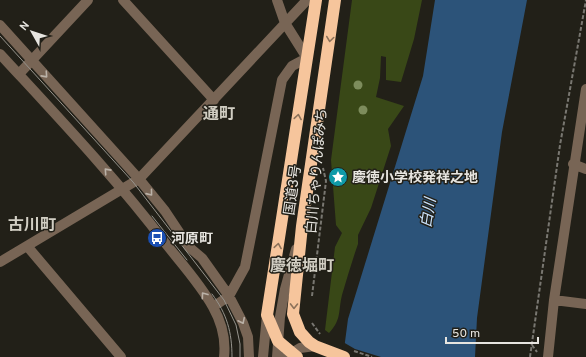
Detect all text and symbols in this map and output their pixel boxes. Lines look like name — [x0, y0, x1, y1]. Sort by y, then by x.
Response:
north arrow — [12, 12, 52, 52]
text: N — [17, 19, 33, 34]
one-way arrow — [326, 36, 335, 42]
one-way arrow — [40, 70, 47, 77]
district label: 通町 — [203, 105, 235, 125]
street label: 白川ちゃりんぽみち — [304, 108, 331, 235]
one-way arrow — [293, 114, 302, 120]
street label: 国道3号 — [282, 164, 305, 216]
place icon: 慶徳小学校発祥之地 — [327, 166, 349, 188]
one-way arrow — [104, 168, 111, 176]
place label: 慶徳小学校発祥之地 — [352, 170, 478, 187]
one-way arrow — [146, 188, 153, 195]
water label: 白川 — [418, 195, 442, 230]
district label: 古川町 — [8, 216, 56, 236]
bus stop icon: 河原町 — [146, 227, 168, 249]
place label: 河原町 — [171, 231, 213, 248]
one-way arrow — [273, 243, 282, 249]
district label: 慶徳堀町 — [270, 257, 334, 277]
one-way arrow — [202, 292, 209, 299]
one-way arrow — [289, 303, 298, 309]
one-way arrow — [237, 316, 245, 324]
scale bar — [446, 319, 538, 345]
text: 50 m — [452, 326, 480, 342]

